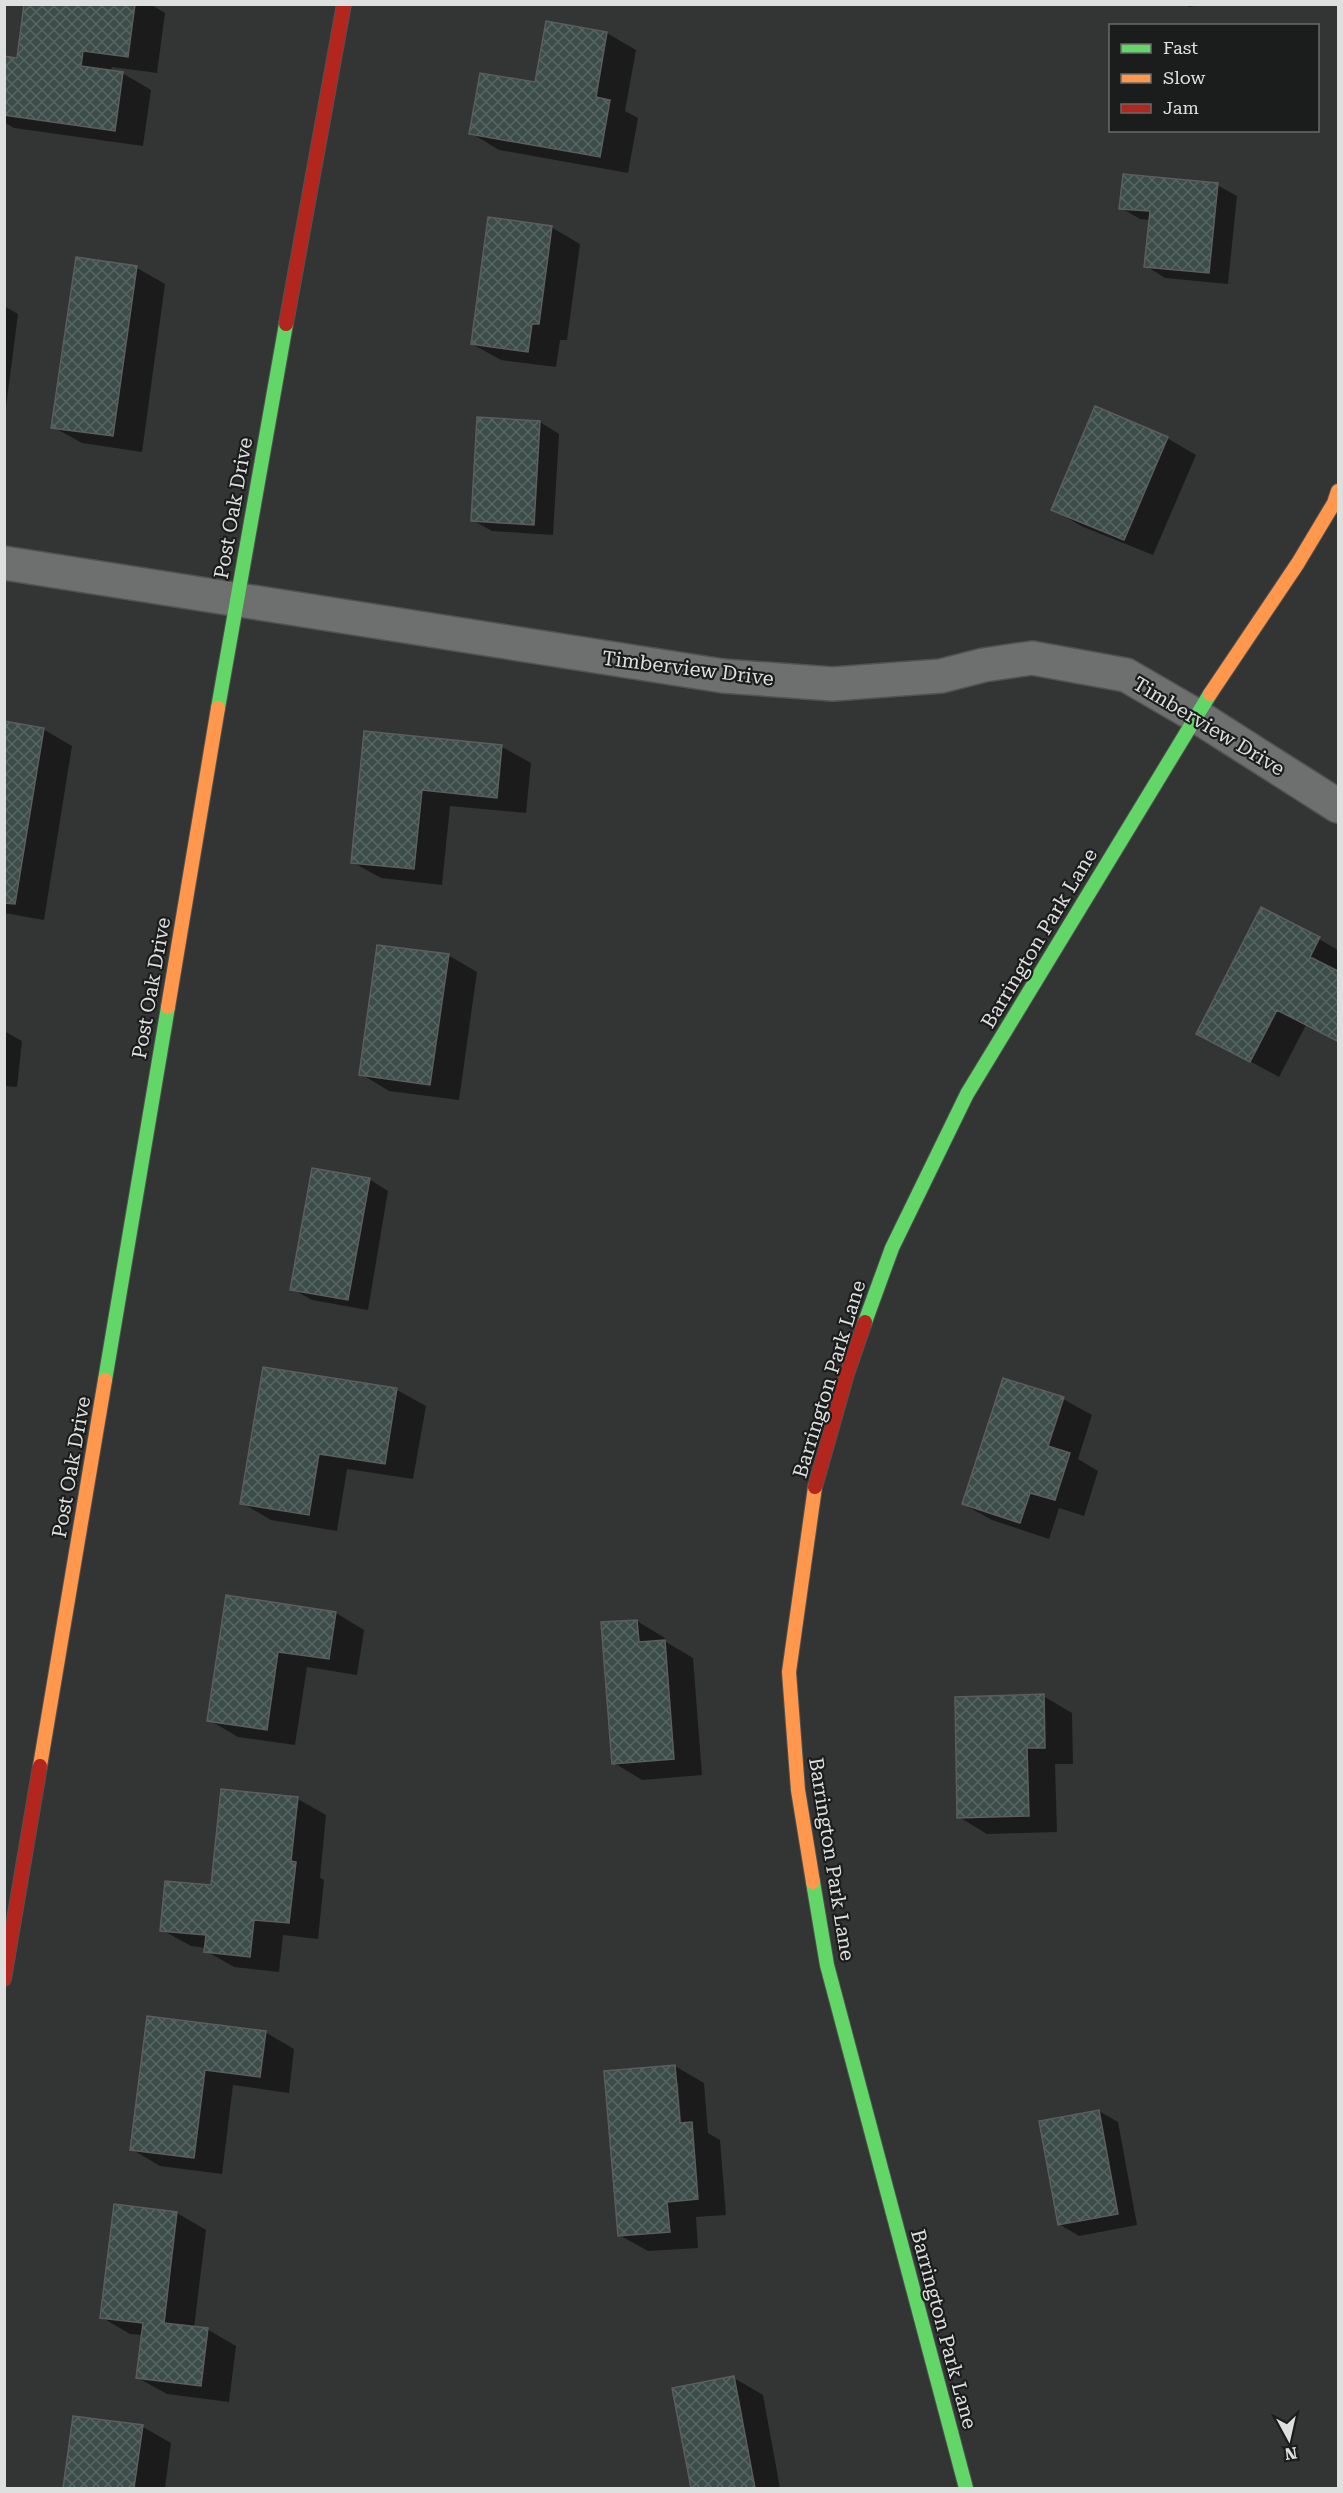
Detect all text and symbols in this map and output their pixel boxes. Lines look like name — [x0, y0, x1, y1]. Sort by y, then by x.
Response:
legend — [1109, 24, 1319, 132]
text: Fast — [1163, 37, 1198, 58]
text: Slow — [1163, 67, 1205, 88]
text: Jam — [1163, 97, 1199, 118]
street label: Post Oak Drive — [209, 435, 257, 581]
street label: Timberview Drive — [601, 646, 775, 690]
street label: Timberview Drive — [1129, 671, 1289, 781]
street label: Barrington Park Lane — [976, 844, 1102, 1032]
street label: Post Oak Drive — [127, 915, 175, 1061]
street label: Barrington Park Lane — [787, 1277, 871, 1481]
street label: Post Oak Drive — [47, 1394, 95, 1540]
street label: Barrington Park Lane — [804, 1756, 860, 1962]
street label: Barrington Park Lane — [906, 2227, 982, 2431]
north arrow — [1259, 2409, 1319, 2469]
text: N — [1284, 2443, 1298, 2464]

